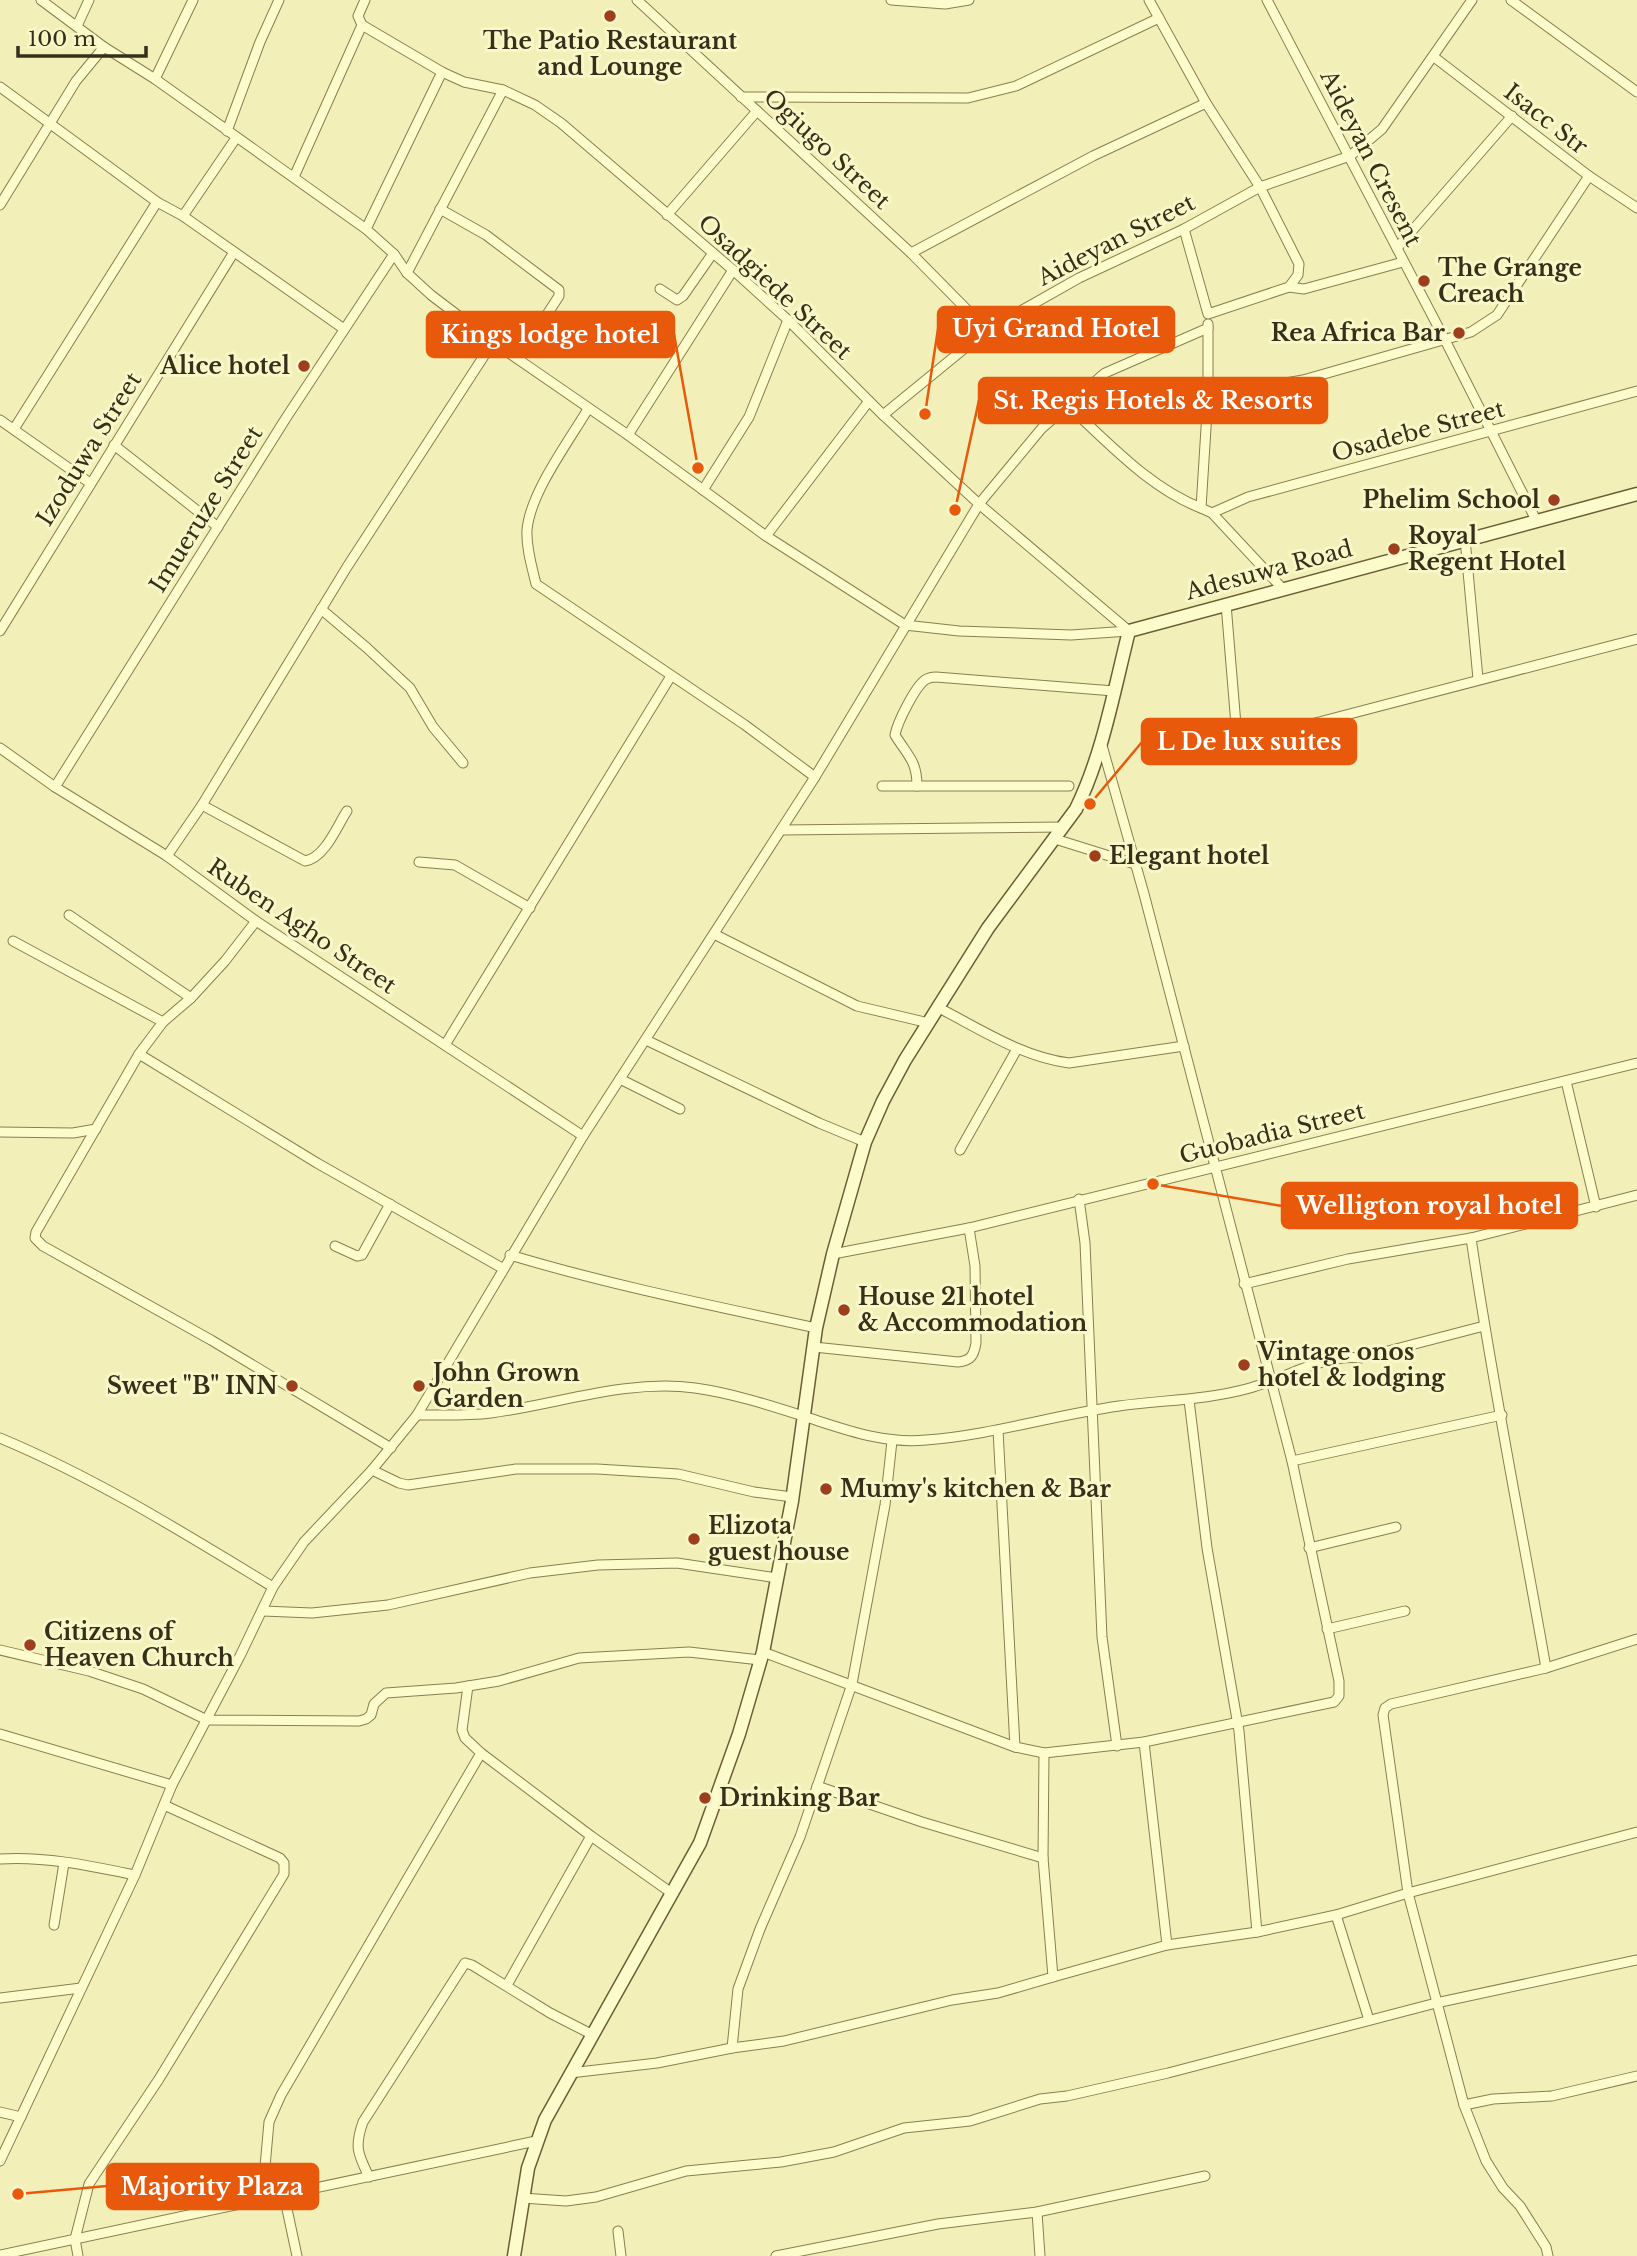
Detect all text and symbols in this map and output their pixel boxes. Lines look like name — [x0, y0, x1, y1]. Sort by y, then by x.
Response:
marker: The Patio Restaurant and Lounge — [602, 8, 618, 24]
scale bar — [18, 14, 145, 58]
text: 100 m — [28, 26, 96, 52]
place label: The Patio Restaurant and Lounge — [483, 27, 737, 81]
street label: Aideyan Cresent — [1314, 64, 1428, 251]
street label: Isacc Str — [1499, 78, 1593, 160]
street label: Ogiugo Street — [758, 83, 896, 215]
street label: Aideyan Street — [1032, 188, 1200, 292]
street label: Osadgiede Street — [692, 209, 858, 366]
place label: The Grange Creach — [1438, 254, 1582, 308]
marker: The Grange Creach — [1416, 273, 1432, 289]
callout: Uyi Grand Hotel — [938, 307, 1174, 352]
callout: Kings lodge hotel — [427, 312, 674, 357]
text: Uyi Grand Hotel — [952, 314, 1160, 343]
place label: Rea Africa Bar — [1271, 319, 1446, 347]
text: Kings lodge hotel — [441, 320, 660, 349]
marker: Rea Africa Bar — [1451, 325, 1467, 341]
place label: Alice hotel — [159, 352, 290, 380]
marker: Alice hotel — [296, 358, 312, 374]
street label: Izoduwa Street — [30, 367, 148, 531]
callout: St. Regis Hotels & Resorts — [979, 378, 1327, 423]
text: St. Regis Hotels & Resorts — [993, 386, 1313, 415]
street label: Osadebe Street — [1329, 394, 1508, 467]
street label: Imueruze Street — [144, 420, 269, 597]
place label: Phelim School — [1362, 486, 1540, 514]
marker: Phelim School — [1546, 492, 1562, 508]
place label: Royal Regent Hotel — [1408, 522, 1566, 576]
street label: Adesuwa Road — [1182, 534, 1356, 606]
marker: Royal Regent Hotel — [1386, 541, 1402, 557]
callout: L De lux suites — [1142, 719, 1356, 764]
text: L De lux suites — [1157, 727, 1341, 756]
place label: Elegant hotel — [1109, 842, 1269, 870]
marker: Elegant hotel — [1087, 848, 1103, 864]
street label: Ruben Agho Street — [202, 852, 402, 1000]
street label: Guobadia Street — [1176, 1096, 1368, 1170]
callout: Welligton royal hotel — [1282, 1183, 1577, 1228]
text: Welligton royal hotel — [1295, 1191, 1563, 1220]
place label: House 21 hotel & Accommodation — [858, 1283, 1088, 1337]
marker: House 21 hotel & Accommodation — [836, 1302, 852, 1318]
place label: Vintage onos hotel & lodging — [1257, 1338, 1446, 1392]
marker: Vintage onos hotel & lodging — [1236, 1357, 1252, 1373]
place label: John Grown Garden — [429, 1359, 580, 1413]
place label: Sweet "B" INN — [107, 1372, 278, 1400]
marker: Sweet "B" INN — [284, 1378, 300, 1394]
marker: John Grown Garden — [411, 1378, 427, 1394]
place label: Mumy's kitchen & Bar — [840, 1475, 1112, 1503]
marker: Mumy's kitchen & Bar — [818, 1481, 834, 1497]
place label: Elizota guest house — [708, 1512, 850, 1566]
marker: Elizota guest house — [686, 1531, 702, 1547]
place label: Citizens of Heaven Church — [44, 1618, 234, 1672]
marker: Citizens of Heaven Church — [22, 1637, 38, 1653]
place label: Drinking Bar — [719, 1784, 880, 1812]
marker: Drinking Bar — [697, 1790, 713, 1806]
callout: Majority Plaza — [107, 2164, 318, 2209]
text: Majority Plaza — [121, 2172, 304, 2201]

